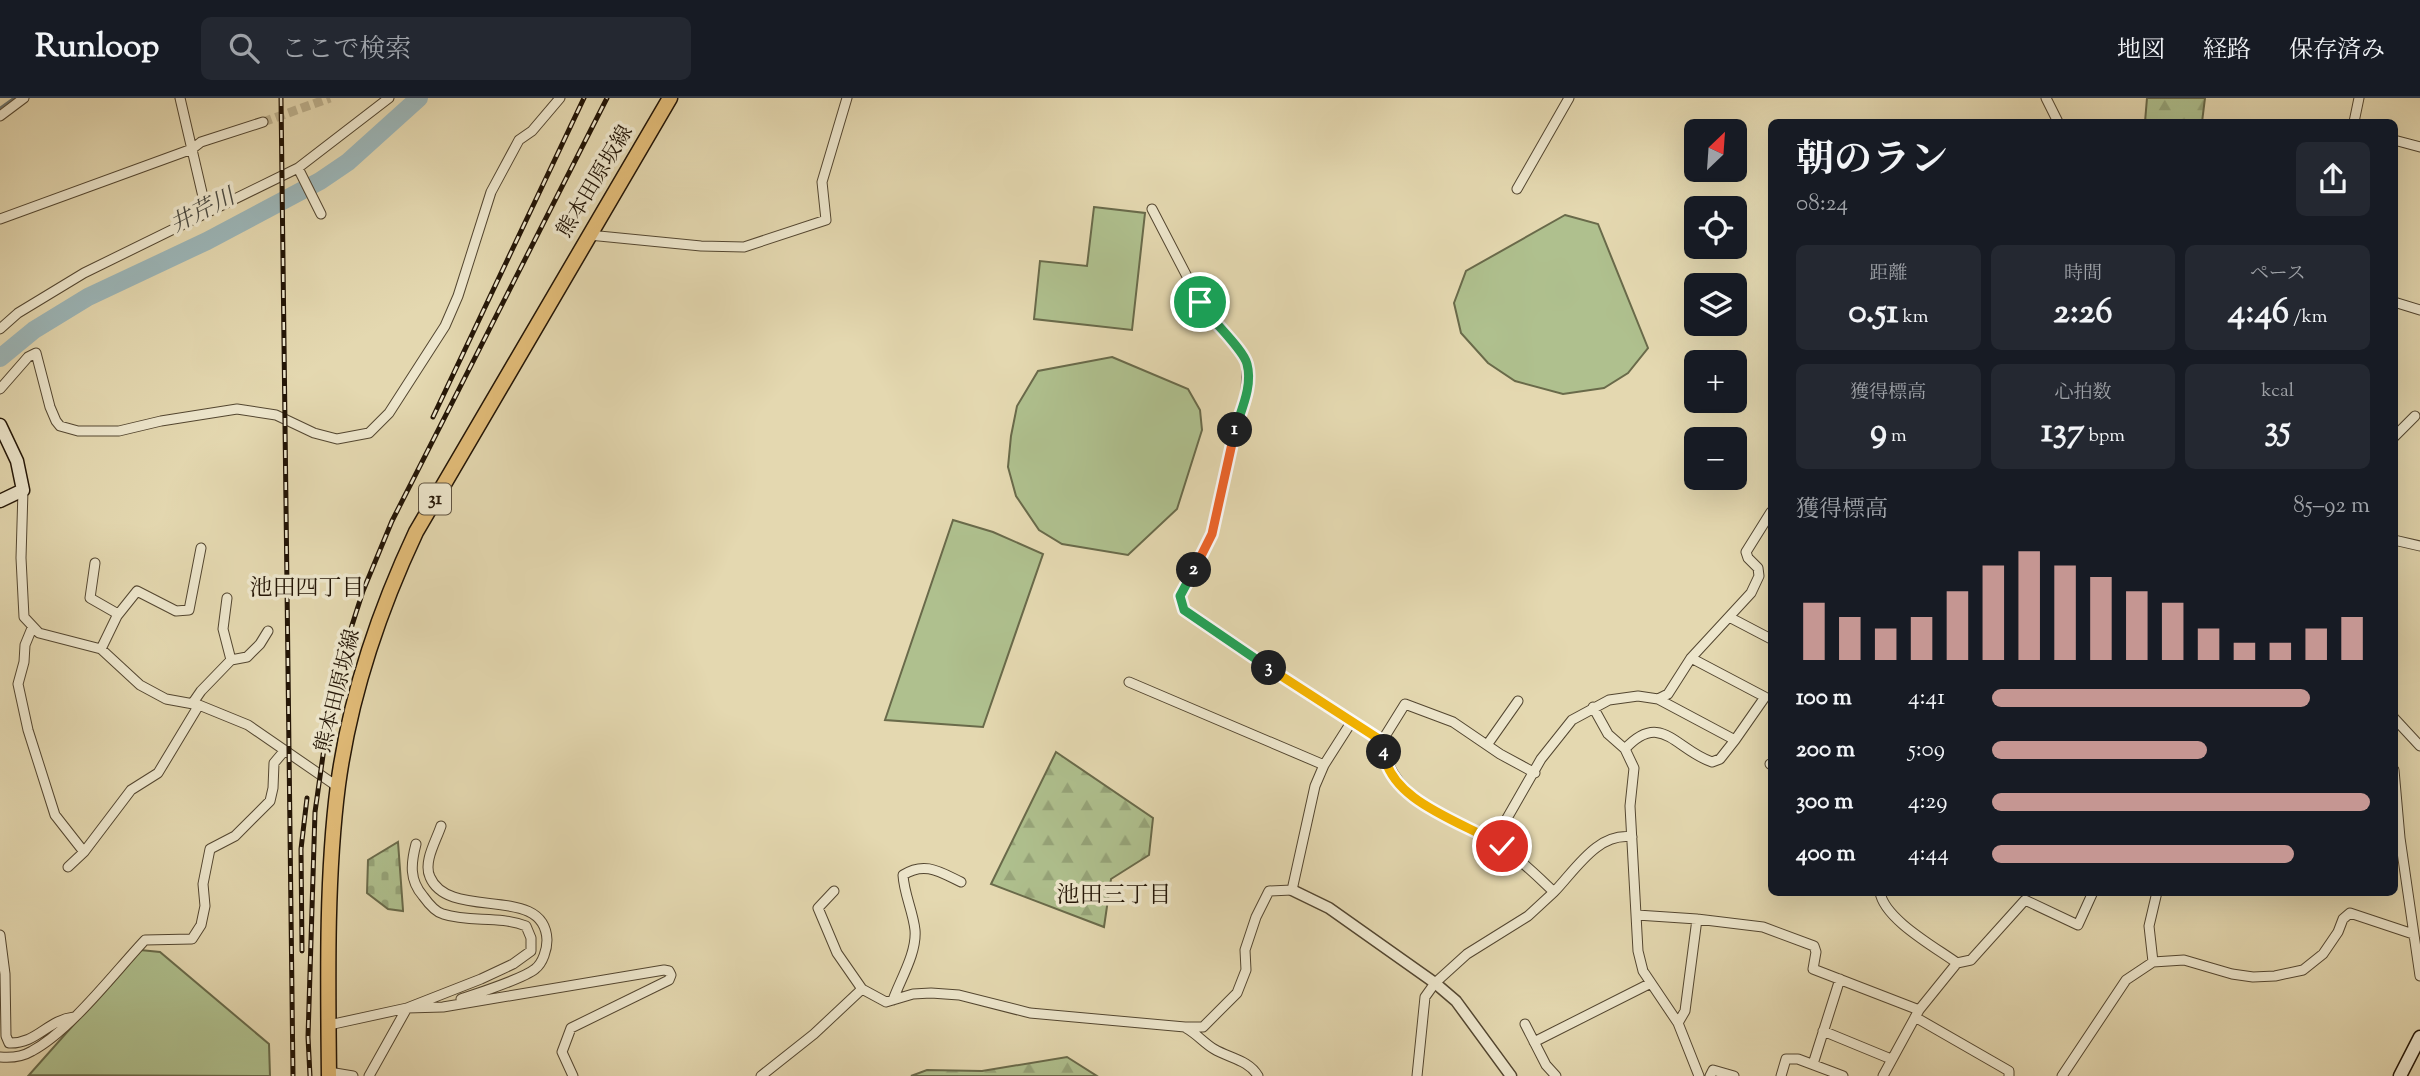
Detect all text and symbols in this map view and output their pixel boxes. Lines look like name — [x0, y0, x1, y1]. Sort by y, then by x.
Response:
search box — [201, 17, 691, 80]
text: Runloop — [35, 24, 159, 72]
icon: search — [225, 29, 263, 67]
text: ここで検索 — [281, 32, 411, 69]
text: 地図 — [2117, 34, 2165, 68]
text: 経路 — [2203, 34, 2251, 68]
text: 保存済み — [2289, 34, 2385, 68]
north arrow — [1684, 119, 1746, 182]
map controls — [1684, 119, 1747, 490]
street label: 熊本田原坂線 — [551, 120, 641, 244]
text: 朝のラン — [1796, 135, 1948, 189]
button: share — [2296, 142, 2370, 216]
water label: 井芹川 — [165, 180, 244, 242]
text: 08:24 — [1796, 188, 1848, 221]
button: locate — [1684, 196, 1747, 259]
text: 距離 — [1869, 261, 1907, 288]
text: 時間 — [2064, 261, 2102, 288]
text: ペース — [2250, 261, 2306, 288]
pin — [1170, 272, 1230, 332]
button: layers — [1684, 273, 1747, 336]
icon: arrive — [1181, 283, 1219, 321]
text: 0.51 — [1848, 288, 1898, 339]
text: 2:26 — [2053, 288, 2113, 339]
text: 4:46 — [2228, 288, 2289, 339]
text: km — [1898, 304, 1929, 331]
text: /km — [2289, 304, 2328, 331]
button: + — [1684, 350, 1747, 413]
text: kcal — [2261, 378, 2294, 405]
text: 獲得標高 — [1850, 380, 1926, 407]
text: 心拍数 — [2054, 380, 2112, 407]
text: 35 — [2265, 405, 2291, 456]
text: 9 — [1870, 407, 1887, 458]
text: 137 — [2041, 407, 2085, 458]
pin: 1 — [1218, 412, 1252, 448]
text: 1 — [1231, 416, 1238, 443]
text: m — [1887, 423, 1907, 450]
text: bpm — [2085, 423, 2125, 450]
button: − — [1684, 427, 1747, 490]
road number: 31 — [419, 484, 451, 514]
text: 85–92 m — [2293, 490, 2370, 523]
text: 獲得標高 — [1796, 494, 1888, 527]
pin: 2 — [1176, 552, 1212, 588]
text: 2 — [1189, 556, 1198, 583]
district label: 池田四丁目 — [250, 573, 365, 606]
street label: 熊本田原坂線 — [309, 626, 369, 756]
pin: 3 — [1252, 650, 1286, 686]
text: 3 — [1265, 654, 1272, 681]
text: 100 m — [1796, 682, 1852, 715]
text: 4:41 — [1908, 682, 1945, 715]
pin: 4 — [1366, 734, 1402, 770]
text: 200 m — [1796, 734, 1855, 767]
text: 5:09 — [1908, 734, 1945, 767]
text: 4 — [1379, 738, 1388, 765]
text: 300 m — [1796, 786, 1853, 819]
text: 4:29 — [1908, 786, 1948, 819]
pin — [1472, 816, 1532, 876]
icon: check — [1483, 827, 1521, 865]
text: 400 m — [1796, 838, 1856, 871]
text: 4:44 — [1908, 838, 1949, 871]
district label: 池田三丁目 — [1057, 880, 1172, 913]

